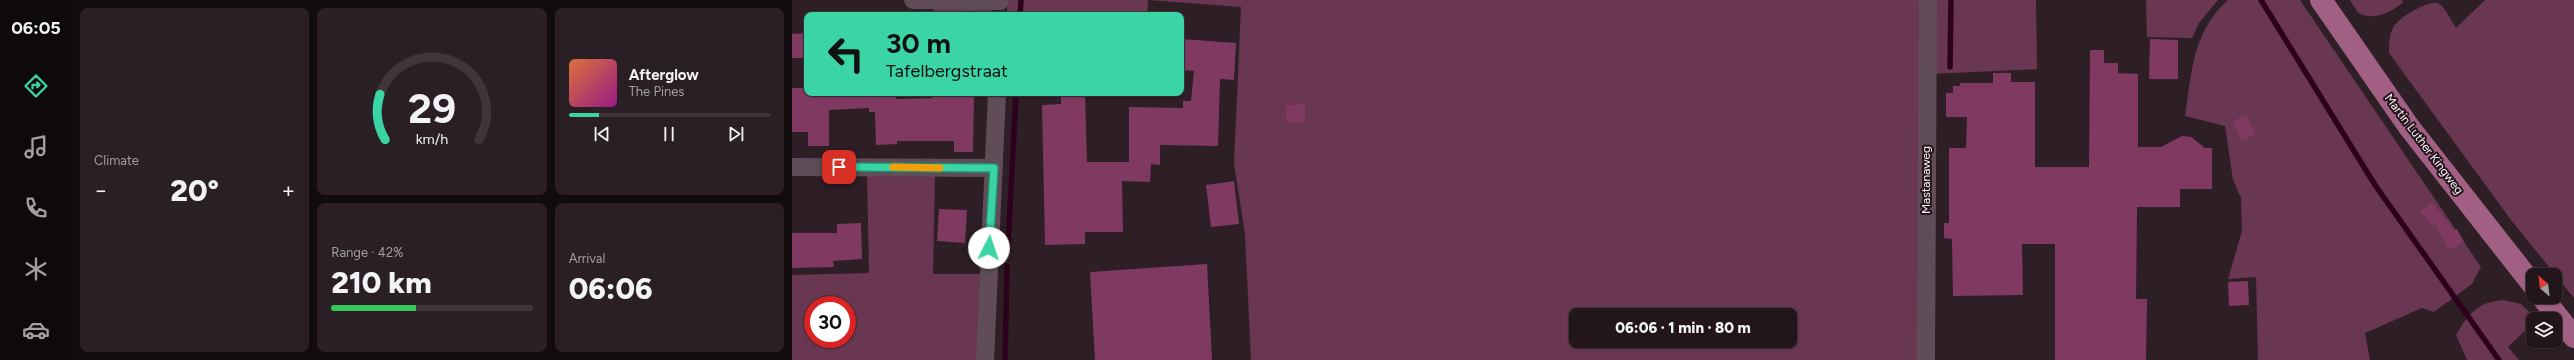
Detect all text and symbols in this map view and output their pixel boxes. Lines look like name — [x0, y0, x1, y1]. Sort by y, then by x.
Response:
text: 06:05 — [11, 17, 61, 39]
text: 30 m — [886, 26, 951, 60]
icon: left — [820, 28, 872, 80]
text: Tafelbergstraat — [886, 60, 1008, 82]
text: Afterglow — [629, 66, 699, 84]
icon: directions — [22, 72, 50, 100]
text: 29 — [408, 82, 456, 132]
text: The Pines — [629, 84, 684, 99]
street label: Martin Luther Kingweg — [2382, 91, 2466, 197]
icon: previous — [591, 123, 613, 145]
icon: pause — [658, 123, 680, 145]
icon: next — [725, 123, 747, 145]
text: km/h — [416, 129, 448, 147]
icon: music — [22, 133, 50, 161]
street label: Mastanaweg — [1919, 146, 1933, 214]
pin — [822, 150, 856, 184]
text: Climate — [94, 153, 139, 168]
icon: arrive — [828, 156, 850, 178]
text: 20° — [170, 172, 219, 209]
text: − — [94, 177, 108, 204]
text: + — [282, 177, 295, 204]
icon: phone — [22, 194, 50, 222]
position arrow — [968, 227, 1010, 269]
text: Range · 42% — [331, 245, 403, 260]
text: Arrival — [569, 251, 605, 266]
icon: climate — [22, 255, 50, 283]
text: 210 km — [331, 264, 432, 301]
north arrow — [2526, 268, 2562, 304]
map controls — [2526, 268, 2562, 348]
text: 06:06 — [569, 270, 653, 307]
speed limit sign: 30 — [804, 296, 856, 348]
button: layers — [2526, 312, 2562, 348]
icon: car — [22, 316, 50, 344]
text: 06:06 · 1 min · 80 m — [1615, 319, 1751, 337]

